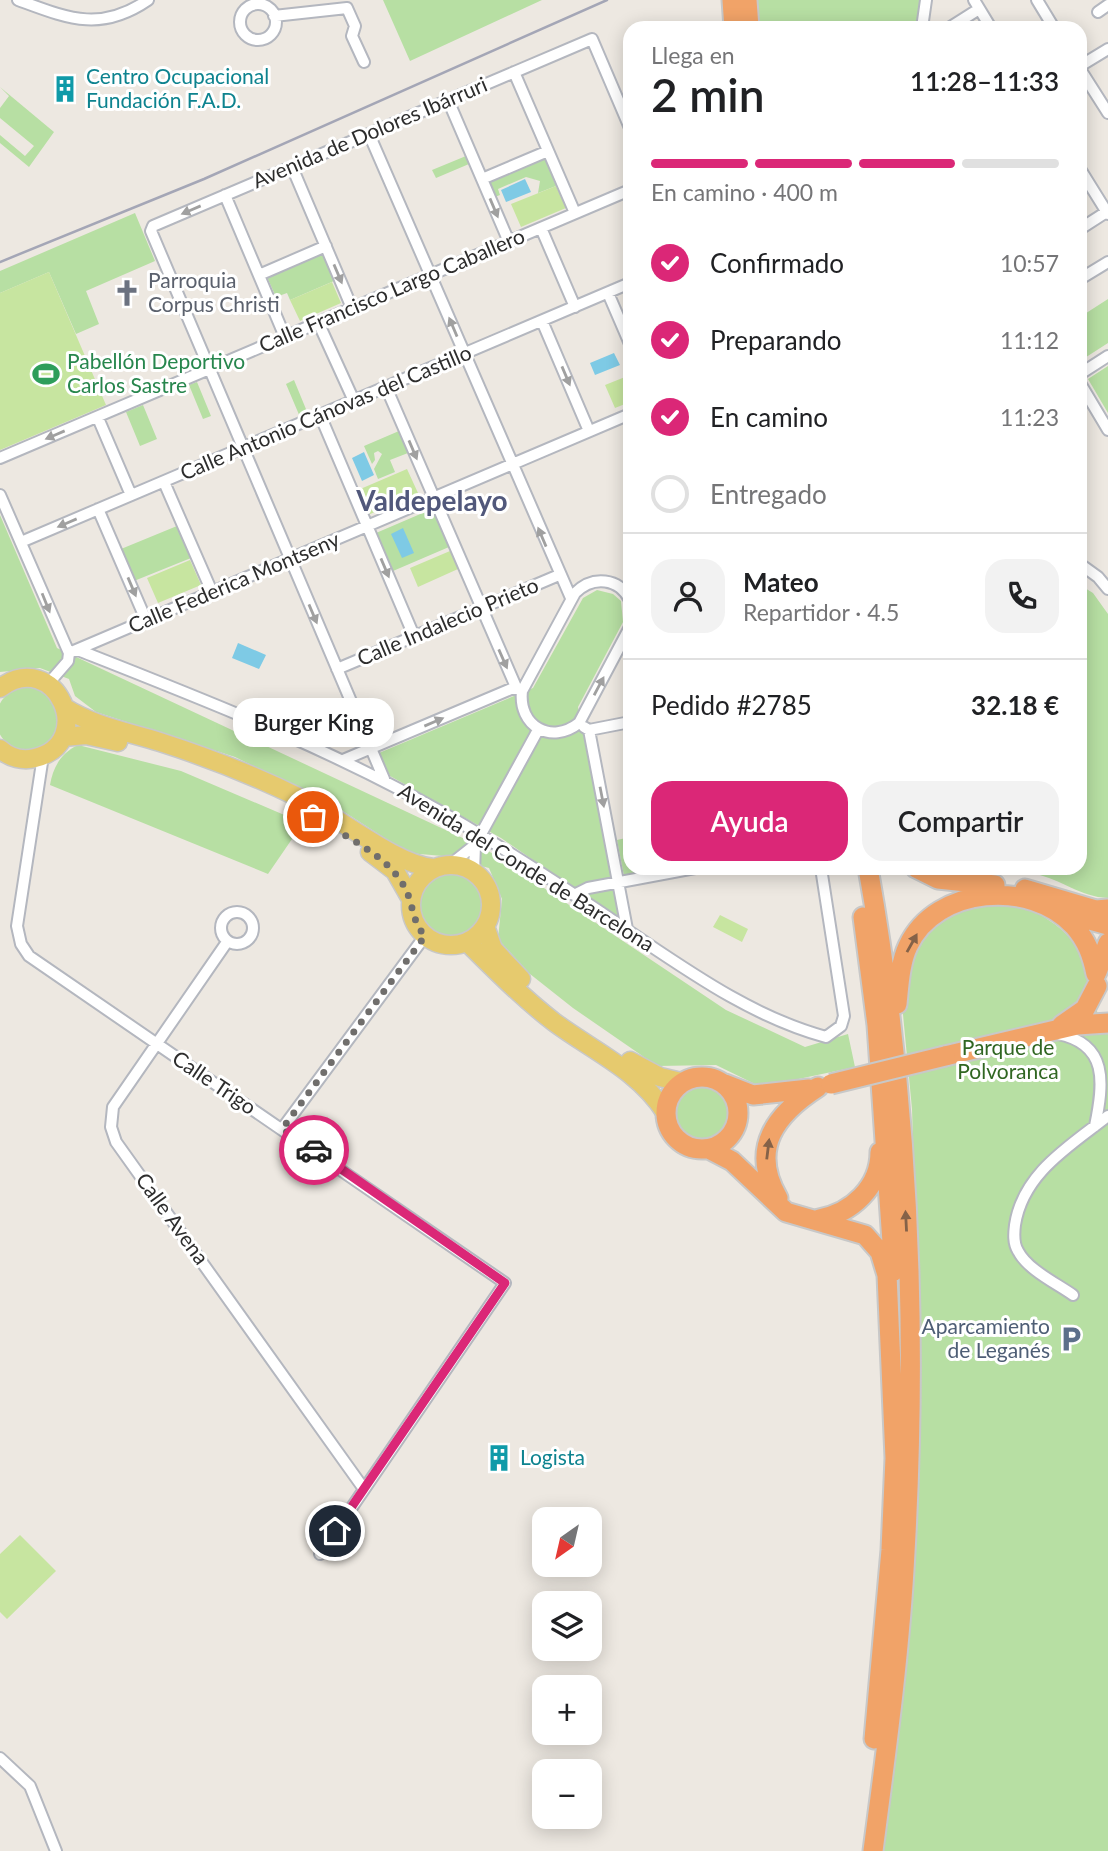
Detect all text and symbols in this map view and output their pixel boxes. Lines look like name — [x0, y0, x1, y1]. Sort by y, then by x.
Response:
text: Llega en — [651, 41, 735, 69]
place label: Centro Ocupacional Fundación F.A.D. — [86, 63, 269, 112]
text: 11:28–11:33 — [910, 65, 1059, 97]
text: 2 min — [651, 67, 765, 122]
street label: Avenida de Dolores Ibárruri — [248, 71, 491, 192]
building icon: Centro Ocupacional Fundación F.A.D. — [50, 74, 80, 104]
text: En camino · 400 m — [651, 178, 838, 206]
one-way arrow — [488, 198, 500, 218]
one-way arrow — [181, 204, 201, 216]
street label: Calle Francisco Largo Caballero — [255, 222, 528, 357]
icon: check — [651, 244, 689, 282]
text: Confirmado — [710, 247, 844, 279]
text: 10:57 — [1000, 249, 1059, 277]
one-way arrow — [333, 264, 344, 285]
place label: Parroquia Corpus Christi — [148, 267, 280, 316]
church icon: Parroquia Corpus Christi — [112, 278, 142, 308]
one-way arrow — [447, 317, 458, 338]
icon: check — [651, 321, 689, 359]
text: Preparando — [710, 324, 842, 356]
text: 11:12 — [1000, 326, 1059, 354]
street label: Calle Antonio Cánovas del Castillo — [176, 339, 475, 484]
place label: Pabellón Deportivo Carlos Sastre — [67, 348, 245, 397]
sports icon: Pabellón Deportivo Carlos Sastre — [31, 359, 61, 389]
one-way arrow — [560, 366, 571, 387]
icon: check — [651, 398, 689, 436]
text: En camino — [710, 401, 828, 433]
text: 11:23 — [1000, 403, 1059, 431]
one-way arrow — [45, 430, 66, 441]
one-way arrow — [407, 440, 419, 460]
text: Entregado — [710, 478, 827, 510]
district label: Valdepelayo — [355, 483, 508, 517]
one-way arrow — [56, 518, 77, 529]
street label: Calle Federica Montseny — [124, 526, 343, 637]
one-way arrow — [536, 526, 547, 547]
one-way arrow — [380, 558, 391, 579]
button: person — [651, 559, 725, 633]
button: phone — [985, 559, 1059, 633]
text: Mateo — [743, 566, 819, 598]
street label: Calle Indalecio Prieto — [353, 571, 542, 670]
one-way arrow — [127, 577, 138, 598]
one-way arrow — [41, 592, 52, 613]
text: Repartidor · 4.5 — [743, 598, 899, 626]
one-way arrow — [307, 604, 319, 624]
one-way arrow — [498, 648, 509, 669]
one-way arrow — [593, 677, 605, 696]
text: Pedido #2785 — [651, 689, 812, 721]
text: 32.18 € — [971, 689, 1059, 721]
callout: Burger King — [232, 698, 394, 747]
text: Burger King — [254, 708, 373, 736]
one-way arrow — [424, 716, 444, 728]
street label: Avenida del Conde de Barcelona — [394, 777, 660, 956]
button: Ayuda — [651, 781, 848, 861]
button: Compartir — [862, 781, 1059, 861]
one-way arrow — [597, 786, 608, 808]
pin — [283, 787, 343, 847]
icon: bag — [294, 798, 332, 836]
one-way arrow — [906, 933, 918, 952]
park label: Parque de Polvoranca — [957, 1034, 1059, 1083]
street label: Calle Trigo — [168, 1045, 262, 1119]
courier — [279, 1115, 349, 1185]
icon: car — [295, 1131, 333, 1169]
one-way arrow — [763, 1138, 774, 1160]
street label: Calle Avena — [132, 1167, 215, 1269]
one-way arrow — [900, 1210, 911, 1232]
place label: Aparcamiento de Leganés — [922, 1313, 1050, 1362]
parking icon: Aparcamiento de Leganés — [1056, 1324, 1086, 1354]
building icon: Logista — [484, 1443, 514, 1473]
place label: Logista — [520, 1444, 585, 1469]
pin — [305, 1501, 365, 1561]
north arrow — [532, 1507, 602, 1577]
map controls — [532, 1507, 602, 1829]
icon: home — [316, 1512, 354, 1550]
button: layers — [532, 1591, 602, 1661]
button: + — [532, 1675, 602, 1745]
button: − — [532, 1759, 602, 1829]

